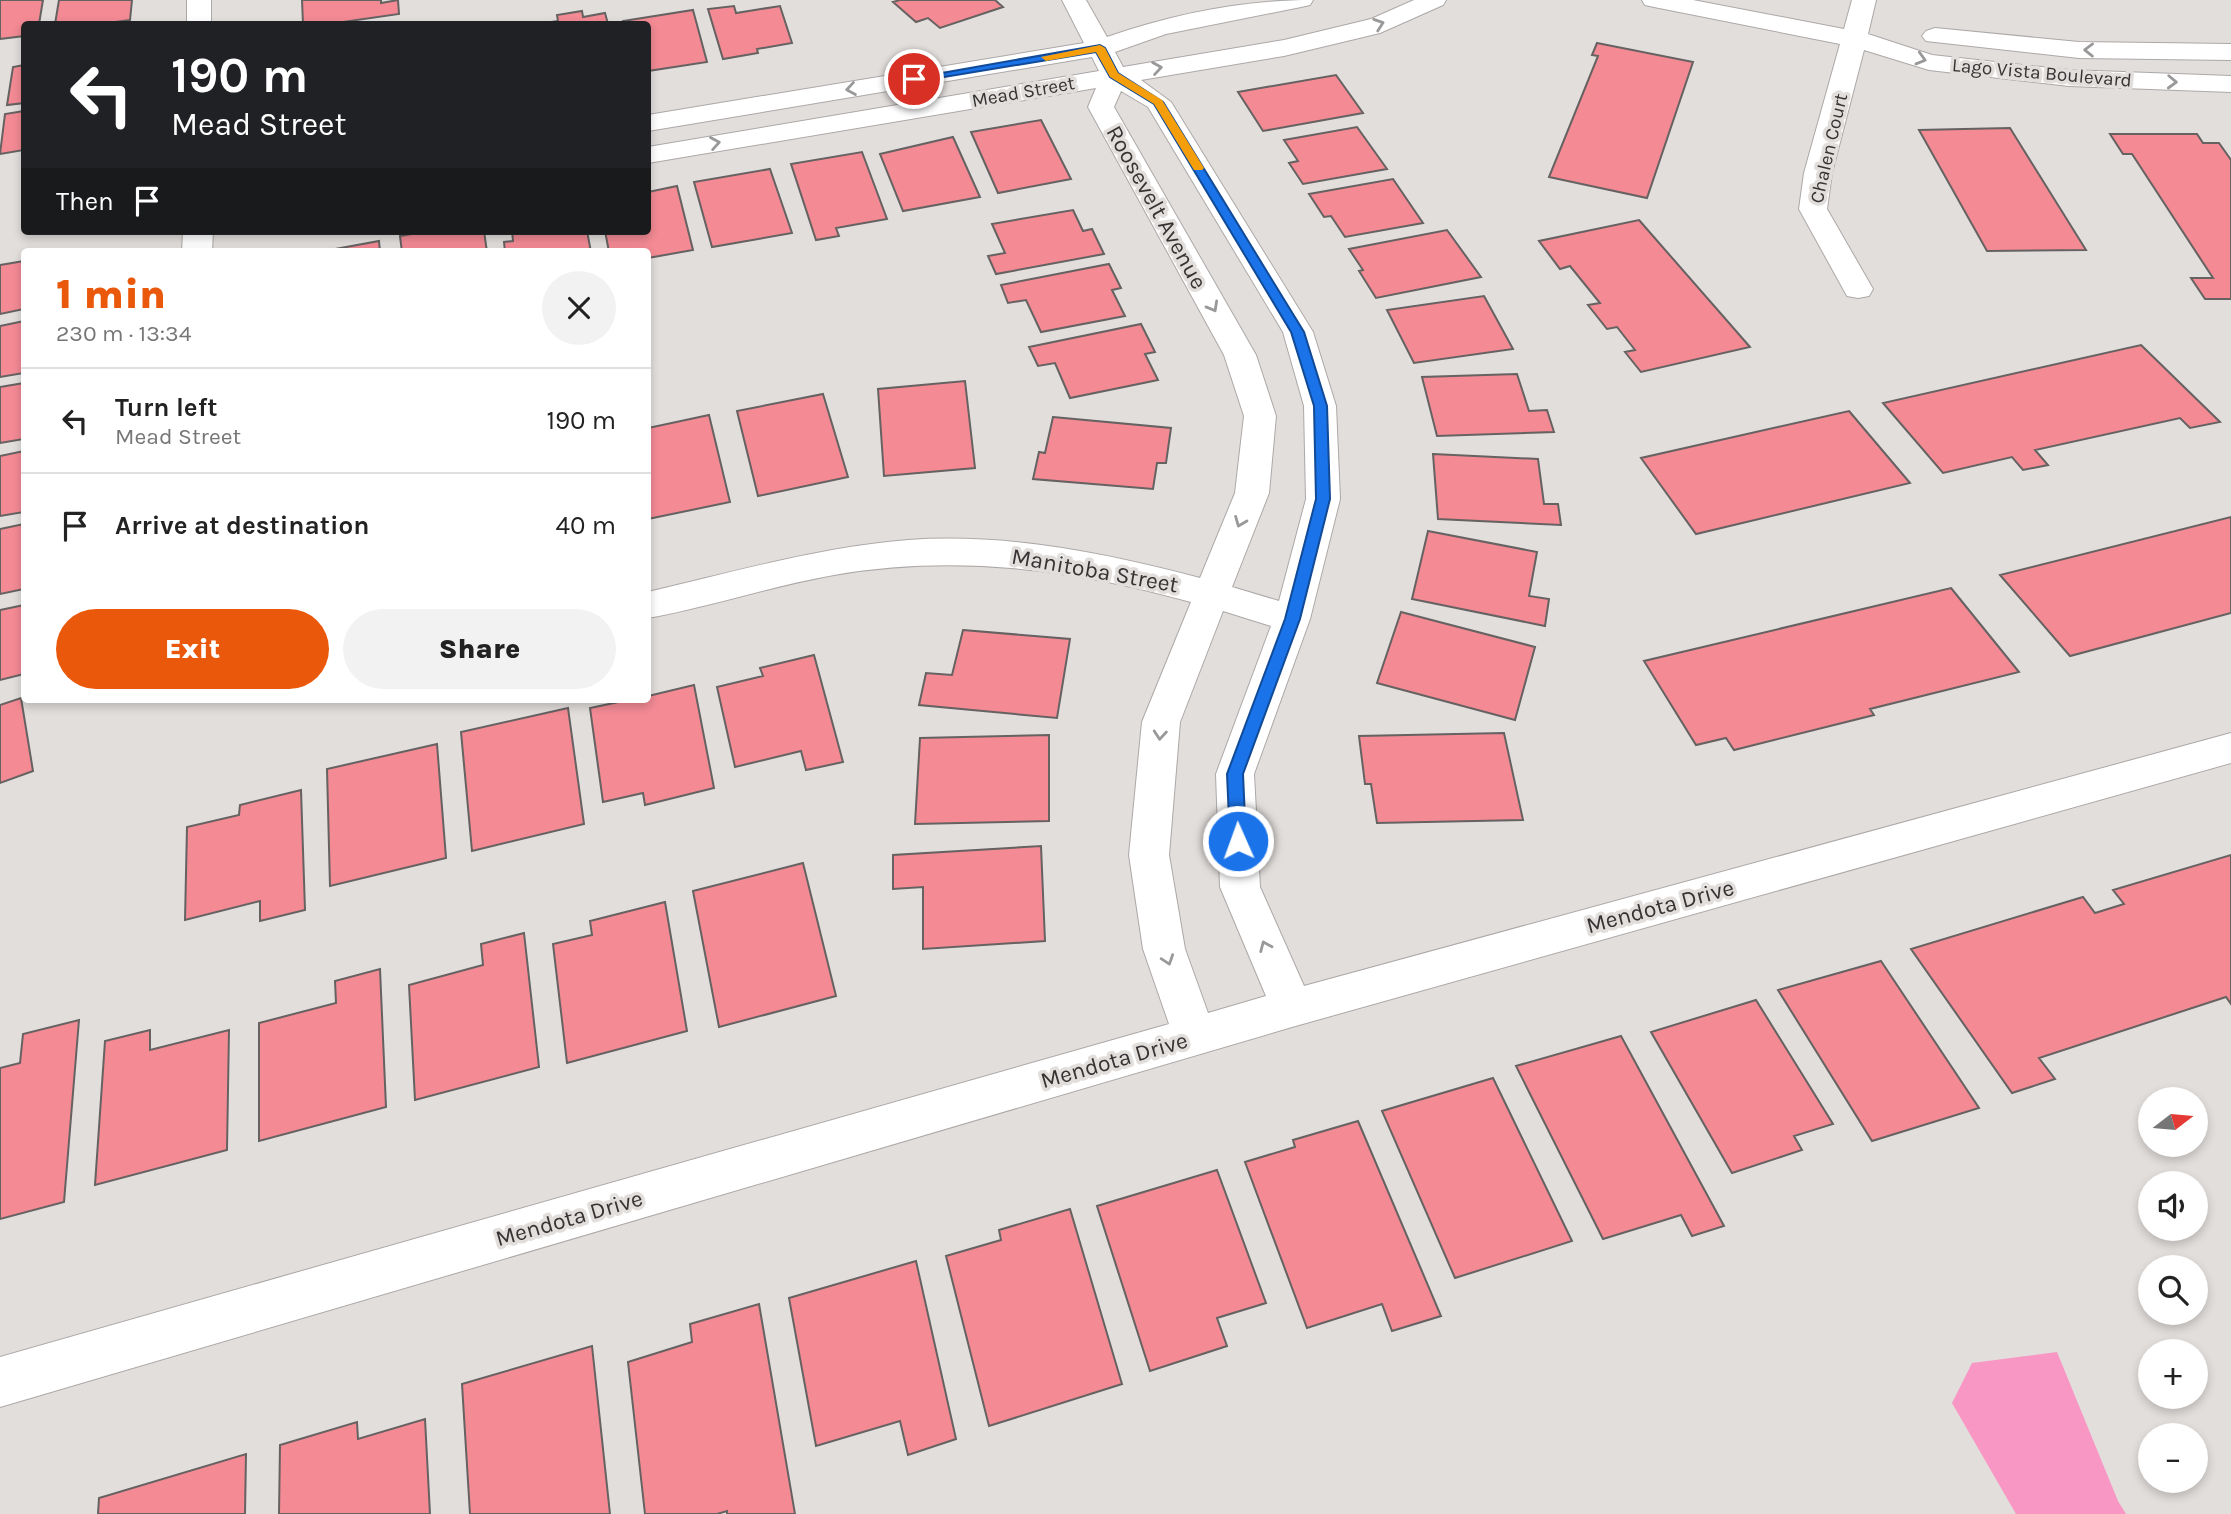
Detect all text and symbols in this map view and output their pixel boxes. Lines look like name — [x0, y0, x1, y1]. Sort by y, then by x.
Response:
one-way arrow — [1373, 18, 1385, 32]
one-way arrow — [2084, 42, 2094, 58]
text: 190 m — [171, 47, 308, 104]
icon: left — [56, 49, 147, 140]
pin — [884, 49, 944, 109]
one-way arrow — [1915, 50, 1927, 65]
street label: Lago Vista Boulevard — [1951, 54, 2133, 92]
icon: arrive — [895, 60, 933, 98]
one-way arrow — [1151, 61, 1162, 76]
street label: Mead Street — [970, 72, 1076, 112]
one-way arrow — [2167, 74, 2178, 90]
one-way arrow — [845, 81, 857, 96]
street label: Chalen Court — [1806, 91, 1852, 205]
text: Mead Street — [171, 106, 347, 143]
street label: Roosevelt Avenue — [1100, 121, 1213, 294]
one-way arrow — [709, 136, 721, 151]
icon: arrive — [128, 182, 166, 220]
text: Then — [56, 186, 114, 217]
text: 1 min — [56, 269, 166, 319]
button: close — [542, 271, 616, 345]
one-way arrow — [1205, 300, 1218, 313]
text: 230 m · 13:34 — [56, 320, 191, 347]
text: Turn left — [115, 392, 217, 423]
icon: left — [56, 402, 94, 440]
text: 190 m — [546, 405, 616, 436]
text: Mead Street — [115, 423, 241, 450]
icon: arrive — [56, 507, 94, 545]
text: Arrive at destination — [115, 510, 369, 541]
text: 40 m — [556, 510, 616, 541]
one-way arrow — [1235, 516, 1249, 528]
street label: Manitoba Street — [1009, 543, 1181, 599]
button: Exit — [56, 609, 329, 689]
button: Share — [343, 609, 616, 689]
one-way arrow — [1153, 729, 1168, 740]
position arrow — [1201, 804, 1275, 878]
street label: Mendota Drive — [1583, 874, 1737, 939]
one-way arrow — [1259, 940, 1273, 953]
one-way arrow — [1160, 953, 1174, 965]
street label: Mendota Drive — [1037, 1027, 1191, 1094]
north arrow — [2138, 1087, 2208, 1157]
map controls — [2138, 1087, 2208, 1493]
button: sound — [2138, 1171, 2208, 1241]
street label: Mendota Drive — [492, 1185, 646, 1252]
button: search — [2138, 1255, 2208, 1325]
button: + — [2138, 1339, 2208, 1409]
button: − — [2138, 1423, 2208, 1493]

